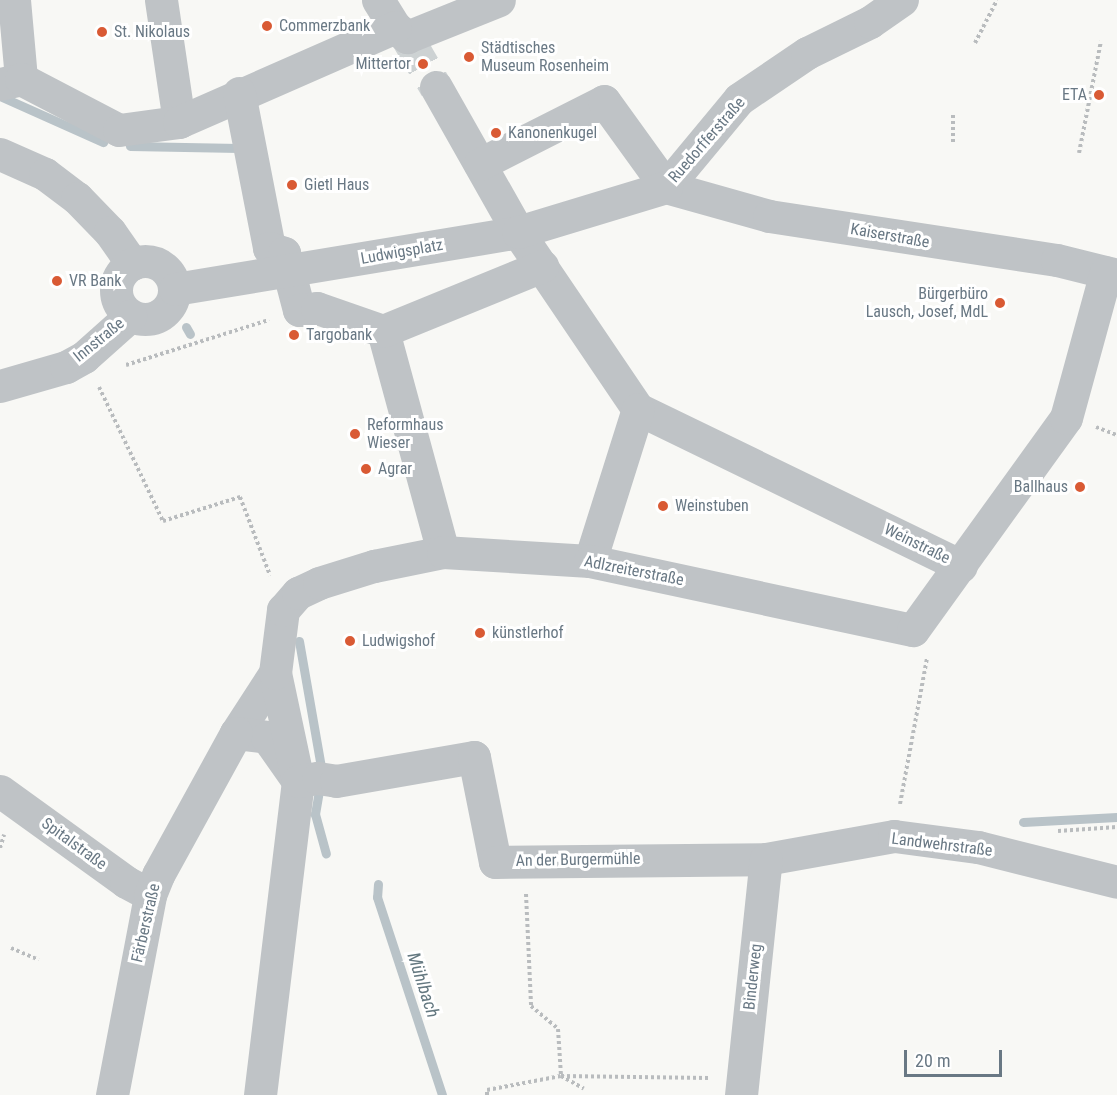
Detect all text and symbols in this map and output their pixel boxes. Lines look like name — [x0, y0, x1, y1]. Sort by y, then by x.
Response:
place label: Commerzbank — [279, 16, 370, 36]
marker: Commerzbank — [260, 19, 274, 33]
place label: St. Nikolaus — [114, 22, 190, 42]
marker: St. Nikolaus — [95, 25, 109, 39]
place label: Städtisches Museum Rosenheim — [481, 38, 609, 76]
marker: Städtisches Museum Rosenheim — [462, 50, 476, 64]
place label: Mittertor — [356, 54, 411, 74]
marker: Mittertor — [416, 57, 430, 71]
place label: ETA — [1062, 85, 1087, 105]
marker: ETA — [1092, 88, 1106, 102]
street label: Ruedorfferstraße — [665, 93, 749, 187]
place label: Kanonenkugel — [508, 123, 597, 143]
marker: Kanonenkugel — [489, 126, 503, 140]
place label: Gietl Haus — [304, 175, 369, 195]
marker: Gietl Haus — [285, 178, 299, 192]
street label: Kaiserstraße — [849, 220, 931, 252]
street label: Ludwigsplatz — [359, 235, 445, 269]
place label: VR Bank — [69, 271, 121, 291]
marker: VR Bank — [50, 274, 64, 288]
place label: Bürgerbüro Lausch, Josef, MdL — [866, 284, 988, 322]
marker: Bürgerbüro Lausch, Josef, MdL — [993, 296, 1007, 310]
street label: Innstraße — [70, 314, 128, 366]
place label: Targobank — [306, 325, 372, 345]
marker: Targobank — [287, 328, 301, 342]
place label: Reformhaus Wieser — [367, 415, 443, 453]
marker: Reformhaus Wieser — [348, 427, 362, 441]
place label: Agrar — [378, 459, 412, 479]
marker: Agrar — [359, 462, 373, 476]
place label: Ballhaus — [1014, 477, 1068, 497]
marker: Ballhaus — [1073, 480, 1087, 494]
place label: Weinstuben — [675, 496, 749, 516]
marker: Weinstuben — [656, 499, 670, 513]
street label: Weinstraße — [881, 520, 953, 568]
street label: Adlzreiterstraße — [583, 552, 685, 590]
place label: künstlerhof — [492, 623, 564, 643]
marker: künstlerhof — [473, 626, 487, 640]
place label: Ludwigshof — [362, 631, 435, 651]
marker: Ludwigshof — [343, 634, 357, 648]
street label: Spitalstraße — [38, 814, 110, 874]
street label: Landwehrstraße — [890, 829, 994, 861]
street label: An der Burgermühle — [515, 849, 641, 871]
street label: Färberstraße — [128, 882, 164, 964]
street label: Binderweg — [740, 943, 766, 1011]
water label: Mühlbach — [402, 950, 444, 1020]
scale bar — [907, 1038, 1004, 1076]
text: 20 m — [915, 1050, 950, 1071]

